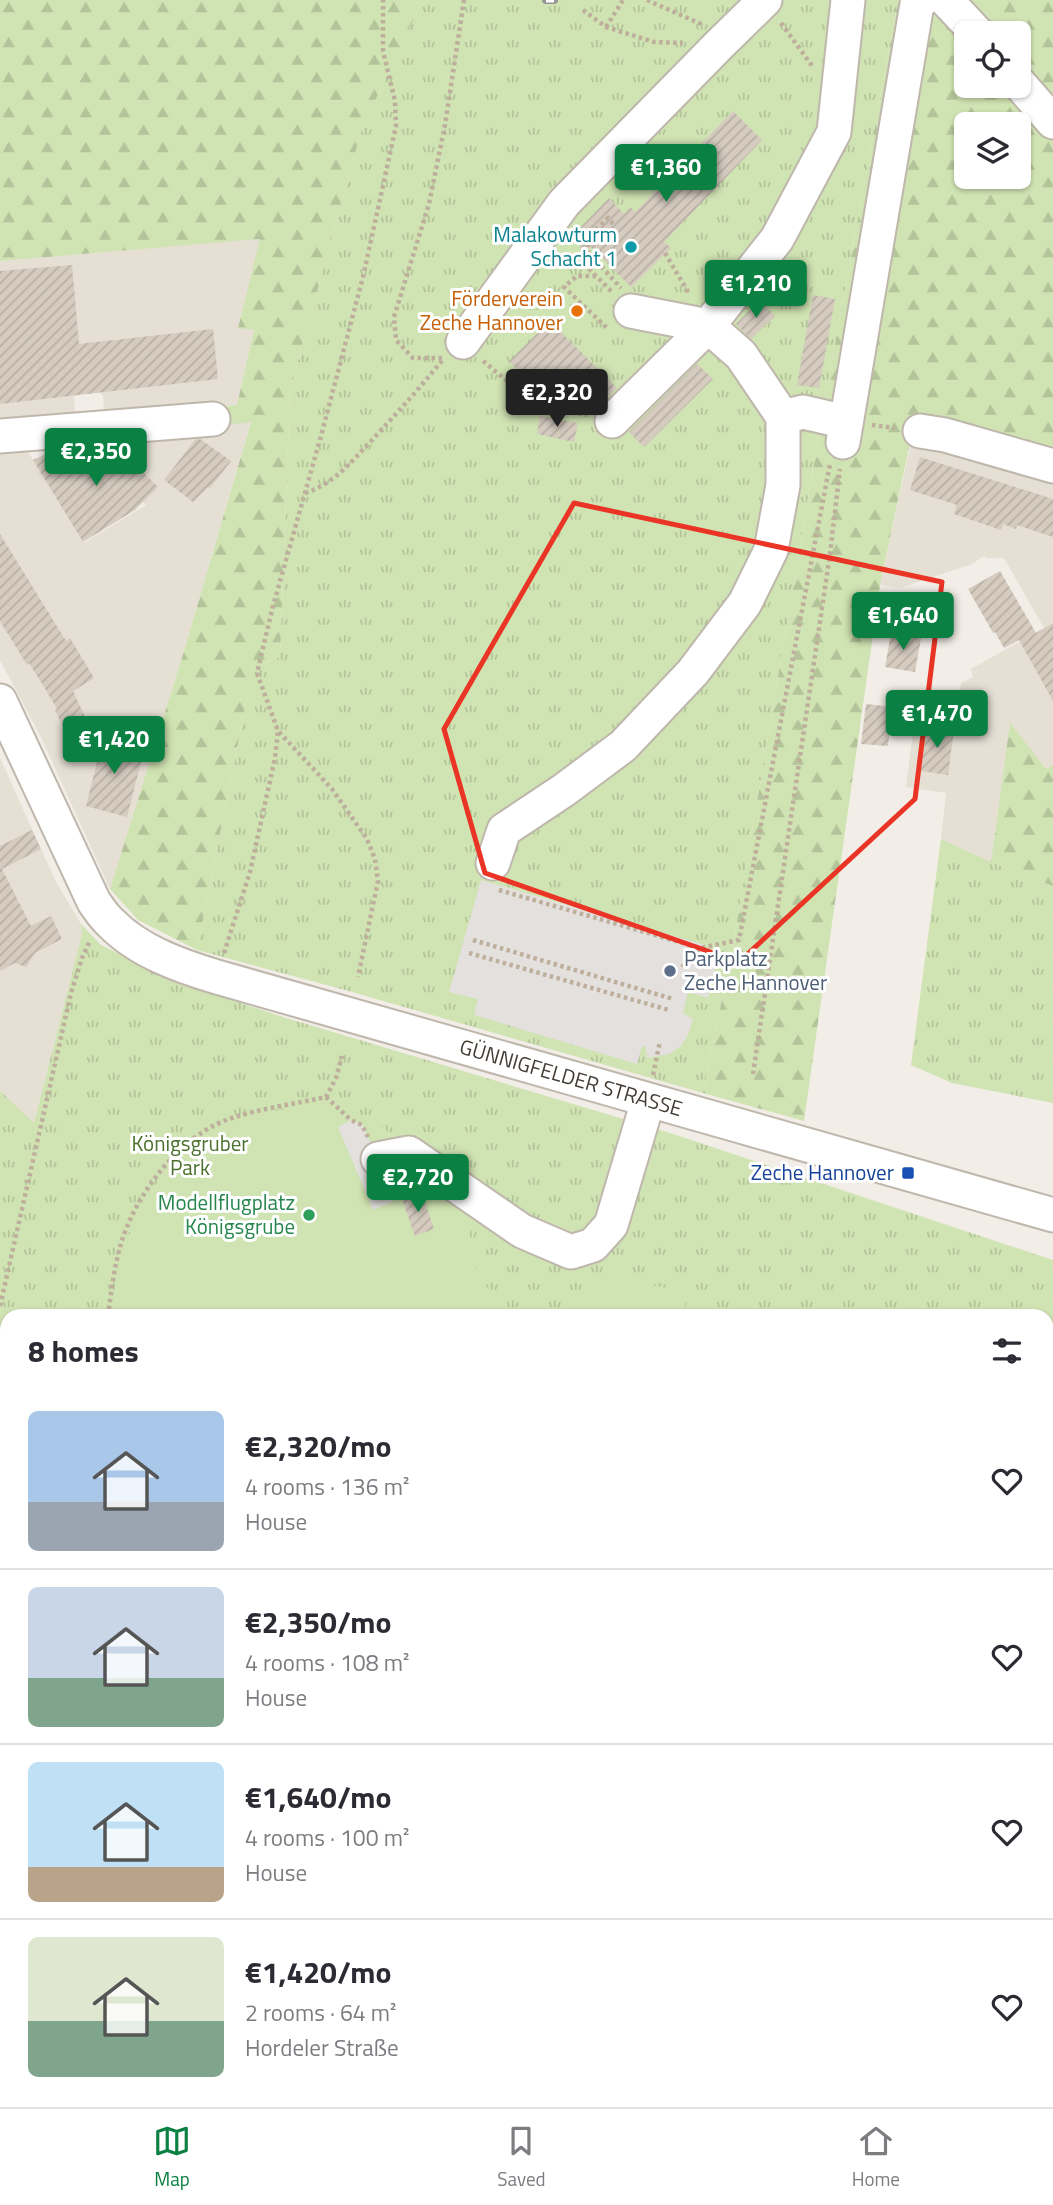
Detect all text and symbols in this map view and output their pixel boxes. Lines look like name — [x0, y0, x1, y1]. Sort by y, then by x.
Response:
map controls — [954, 21, 1031, 189]
button: locate — [954, 21, 1031, 98]
button: layers — [954, 112, 1031, 189]
pin: €1,360 — [609, 144, 723, 204]
text: €1,360 — [631, 149, 701, 184]
place label: Malakowturm Schacht 1 — [493, 218, 617, 274]
marker: Malakowturm Schacht 1 — [623, 239, 639, 255]
pin: €1,210 — [699, 260, 813, 320]
text: €1,210 — [721, 265, 791, 300]
place label: Förderverein Zeche Hannover — [420, 282, 563, 338]
marker: Förderverein Zeche Hannover — [569, 303, 585, 319]
pin: €2,320 — [500, 370, 614, 429]
text: €2,320 — [522, 374, 592, 409]
pin: €2,350 — [39, 428, 153, 488]
text: €2,350 — [61, 433, 131, 468]
pin: €1,640 — [846, 592, 960, 652]
text: €1,640 — [868, 597, 938, 632]
pin: €1,470 — [880, 690, 994, 750]
text: €1,470 — [902, 695, 972, 730]
pin: €1,420 — [57, 716, 171, 776]
text: €1,420 — [79, 721, 149, 756]
place label: Parkplatz Zeche Hannover — [684, 942, 827, 998]
marker: Parkplatz Zeche Hannover — [662, 963, 678, 979]
street label: GÜNNIGFELDER STRASSE — [456, 1030, 686, 1124]
park label: Königsgruber Park — [131, 1127, 249, 1183]
pin: €2,720 — [361, 1154, 475, 1214]
place label: Zeche Hannover — [751, 1156, 894, 1188]
text: €2,720 — [383, 1159, 453, 1194]
marker: Zeche Hannover — [900, 1165, 916, 1181]
place label: Modellflugplatz Königsgrube — [158, 1186, 295, 1242]
marker: Modellflugplatz Königsgrube — [301, 1207, 317, 1223]
text: 8 homes — [28, 1328, 139, 1374]
icon: filters — [988, 1332, 1026, 1370]
text: €2,320/mo — [245, 1423, 391, 1469]
icon: home — [84, 1439, 168, 1523]
icon: heart — [988, 1462, 1026, 1500]
text: 4 rooms · 136 m² — [245, 1469, 409, 1504]
text: House — [245, 1504, 307, 1539]
text: €2,350/mo — [245, 1599, 391, 1645]
icon: home — [84, 1615, 168, 1699]
icon: heart — [988, 1638, 1026, 1676]
text: 4 rooms · 108 m² — [245, 1645, 409, 1680]
text: House — [245, 1680, 307, 1715]
text: €1,640/mo — [245, 1774, 391, 1820]
icon: home — [84, 1790, 168, 1874]
icon: heart — [988, 1813, 1026, 1851]
text: 4 rooms · 100 m² — [245, 1820, 409, 1855]
text: House — [245, 1855, 307, 1890]
text: €1,420/mo — [245, 1949, 391, 1995]
icon: home — [84, 1965, 168, 2049]
icon: heart — [988, 1988, 1026, 2026]
text: 2 rooms · 64 m² — [245, 1995, 396, 2030]
text: Hordeler Straße — [245, 2030, 399, 2065]
tab: Map — [153, 2122, 191, 2193]
tab: Saved — [497, 2122, 546, 2193]
tab: Home — [852, 2122, 900, 2193]

